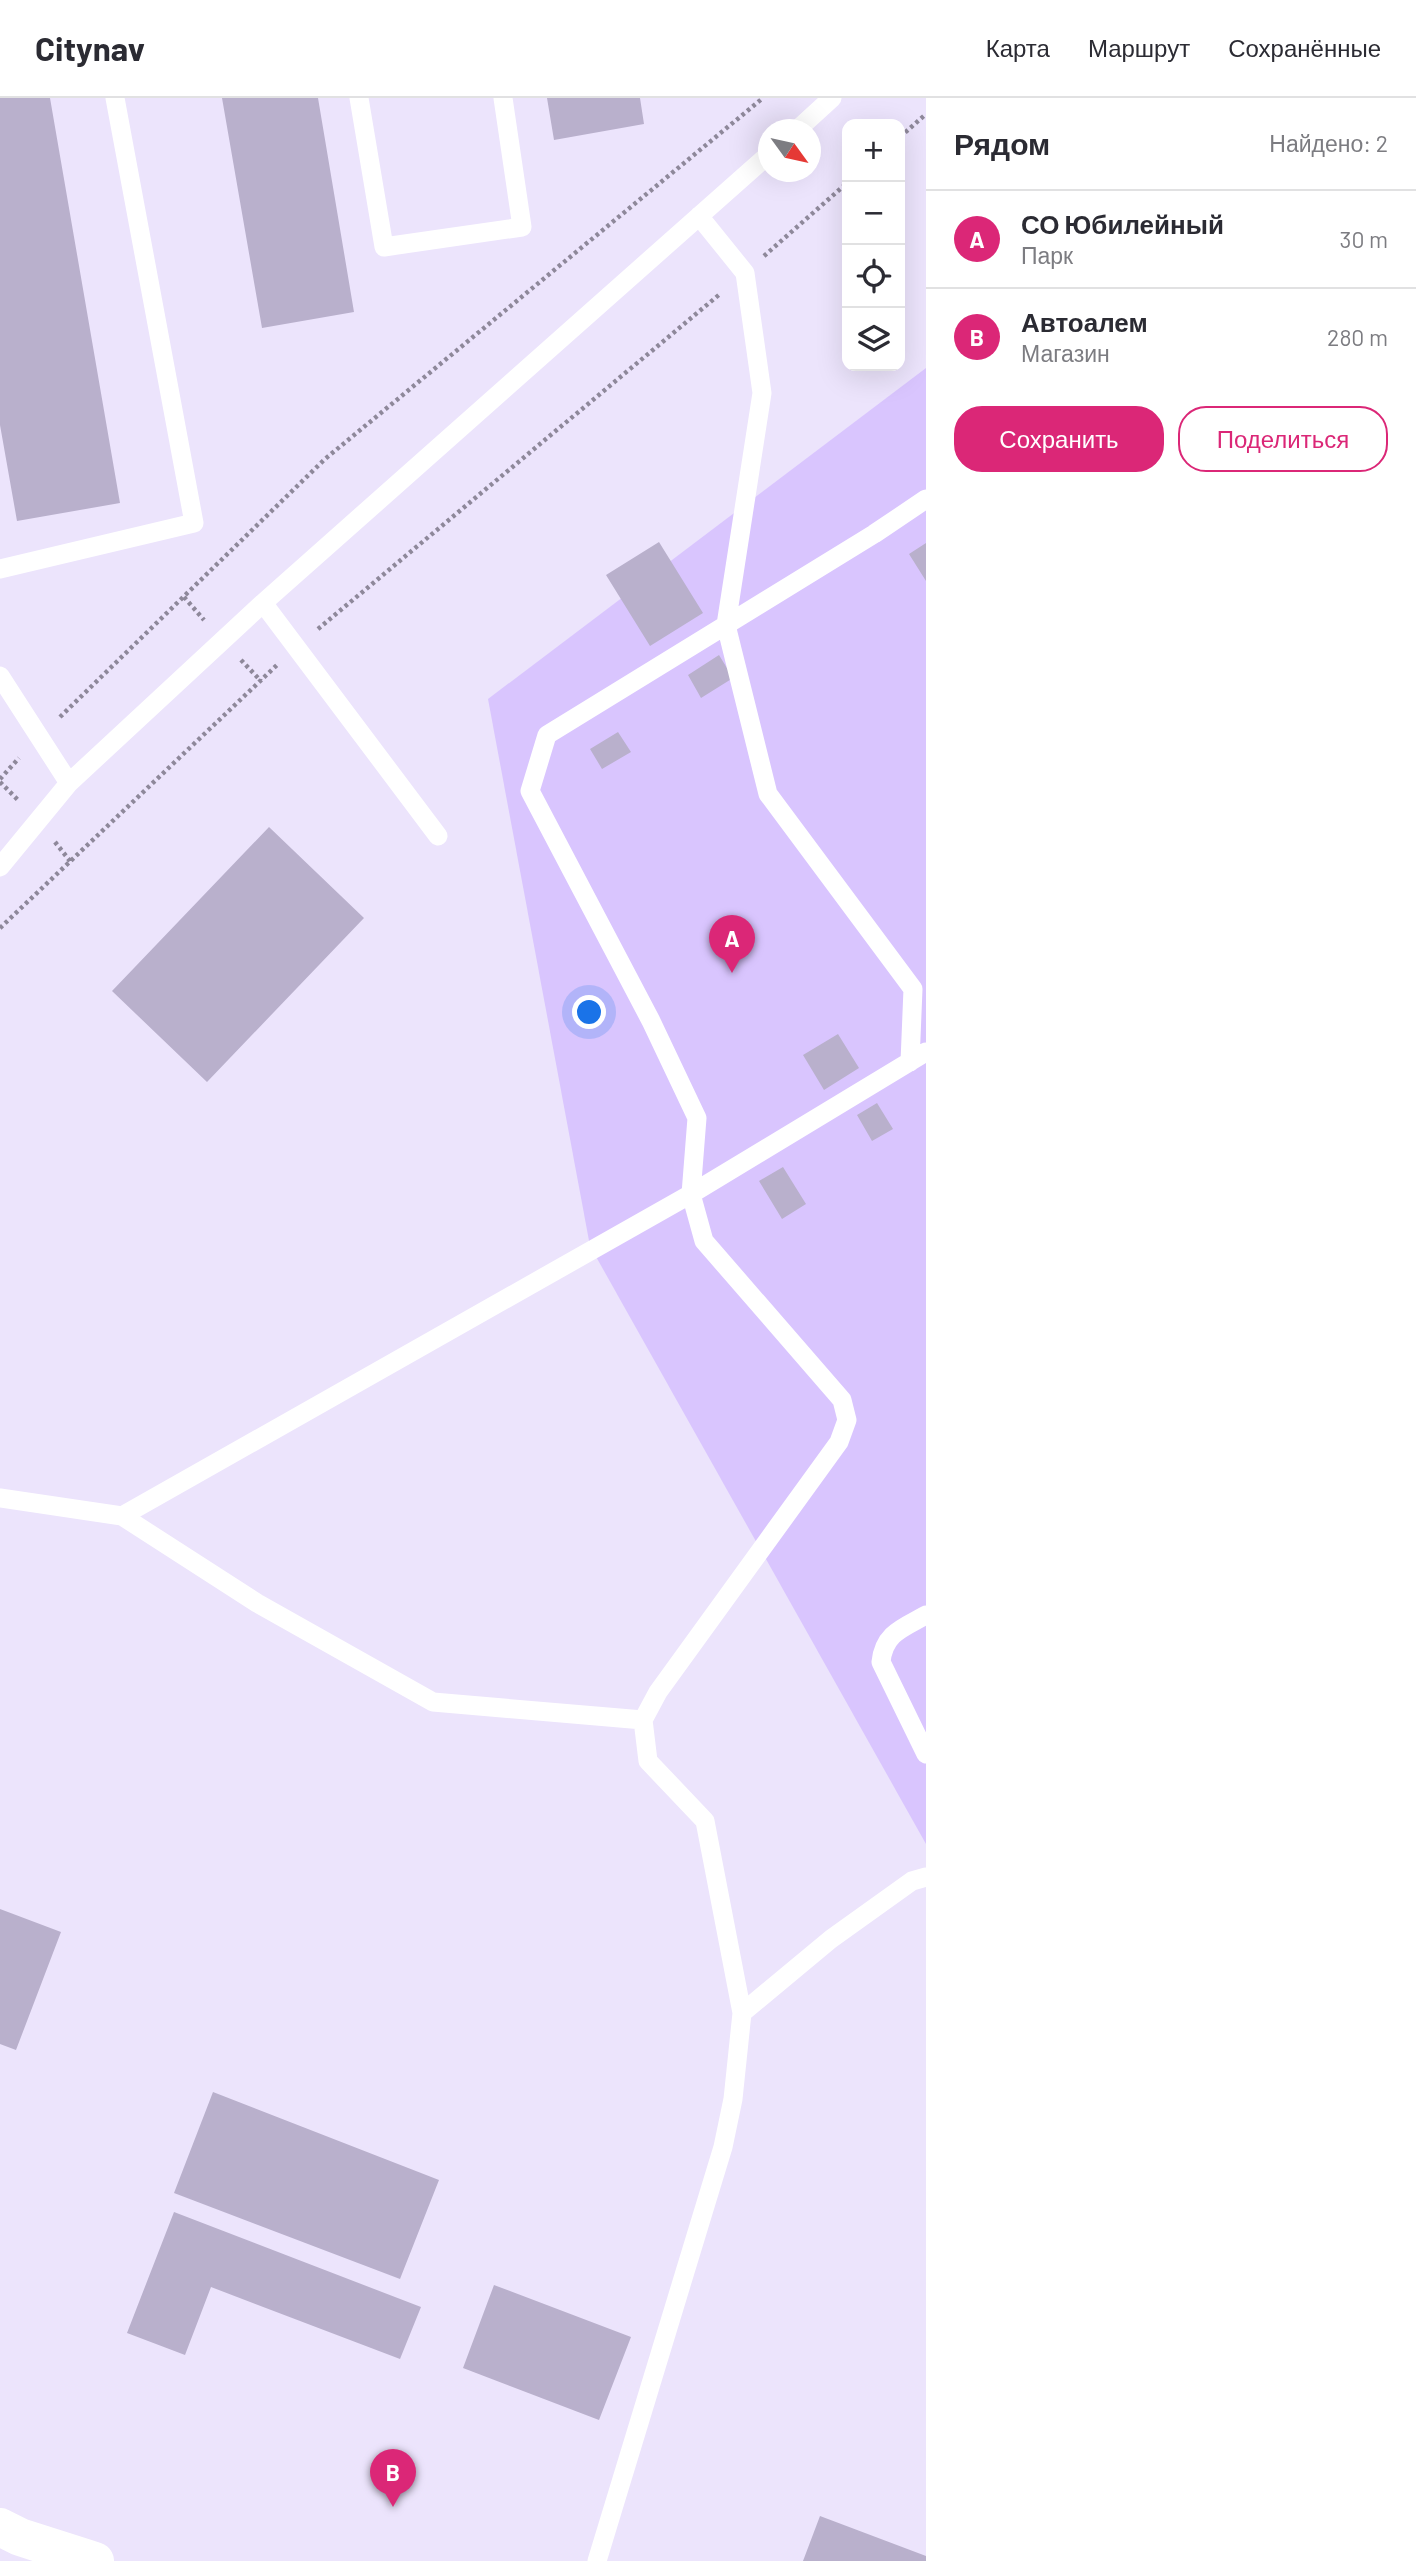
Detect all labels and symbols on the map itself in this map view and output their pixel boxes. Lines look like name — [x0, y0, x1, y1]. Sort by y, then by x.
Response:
north arrow — [758, 119, 821, 182]
pin: A — [709, 915, 755, 973]
your location — [572, 995, 606, 1029]
pin: B — [370, 2449, 416, 2507]

